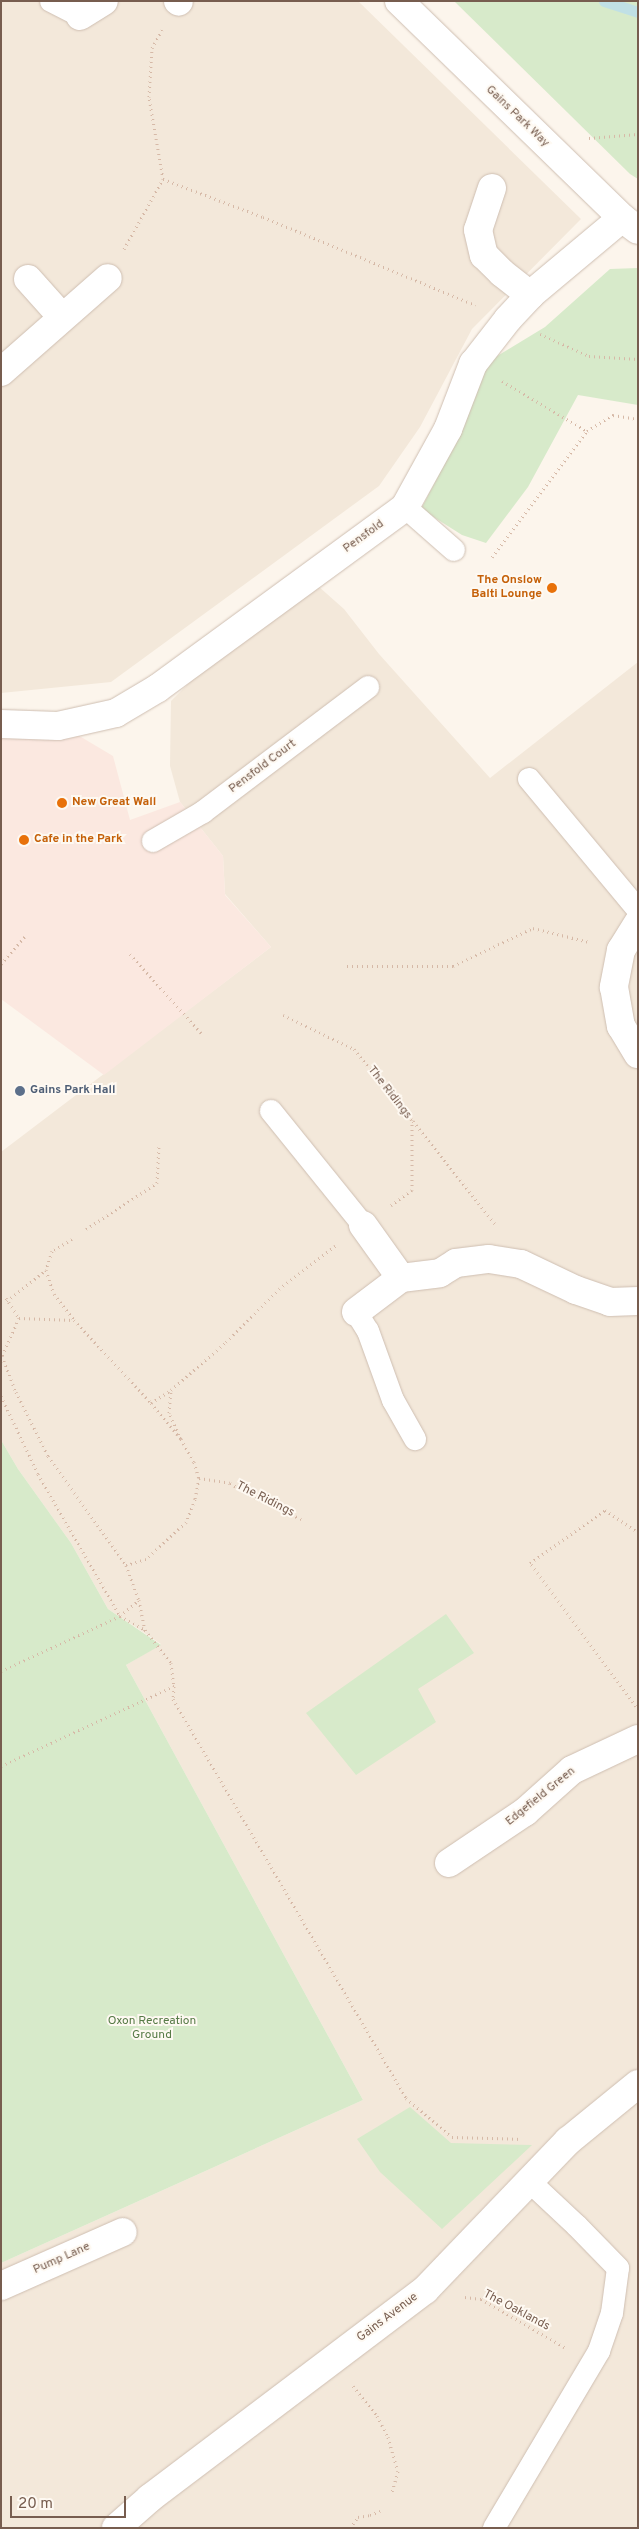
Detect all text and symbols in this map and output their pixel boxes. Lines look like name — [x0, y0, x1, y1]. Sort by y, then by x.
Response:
street label: Gains Park Way — [482, 83, 552, 151]
street label: Pensfold — [341, 517, 387, 557]
place label: The Onslow Balti Lounge — [471, 574, 542, 602]
marker: The Onslow Balti Lounge — [546, 582, 558, 594]
street label: Pensfold Court — [227, 737, 299, 797]
place label: New Great Wall — [72, 796, 156, 810]
marker: New Great Wall — [56, 797, 68, 809]
place label: Cafe in the Park — [34, 833, 123, 847]
marker: Cafe in the Park — [18, 834, 30, 846]
street label: The Ridings — [364, 1064, 414, 1122]
place label: Gains Park Hall — [30, 1084, 115, 1098]
marker: Gains Park Hall — [14, 1085, 26, 1097]
street label: The Ridings — [234, 1479, 296, 1521]
street label: Edgefield Green — [503, 1765, 579, 1829]
park label: Oxon Recreation Ground — [108, 2015, 196, 2043]
street label: Pump Lane — [31, 2240, 93, 2278]
street label: The Oaklands — [480, 2287, 552, 2335]
street label: Gains Avenue — [355, 2290, 421, 2346]
scale bar — [12, 2486, 129, 2518]
text: 20 m — [18, 2495, 53, 2514]

